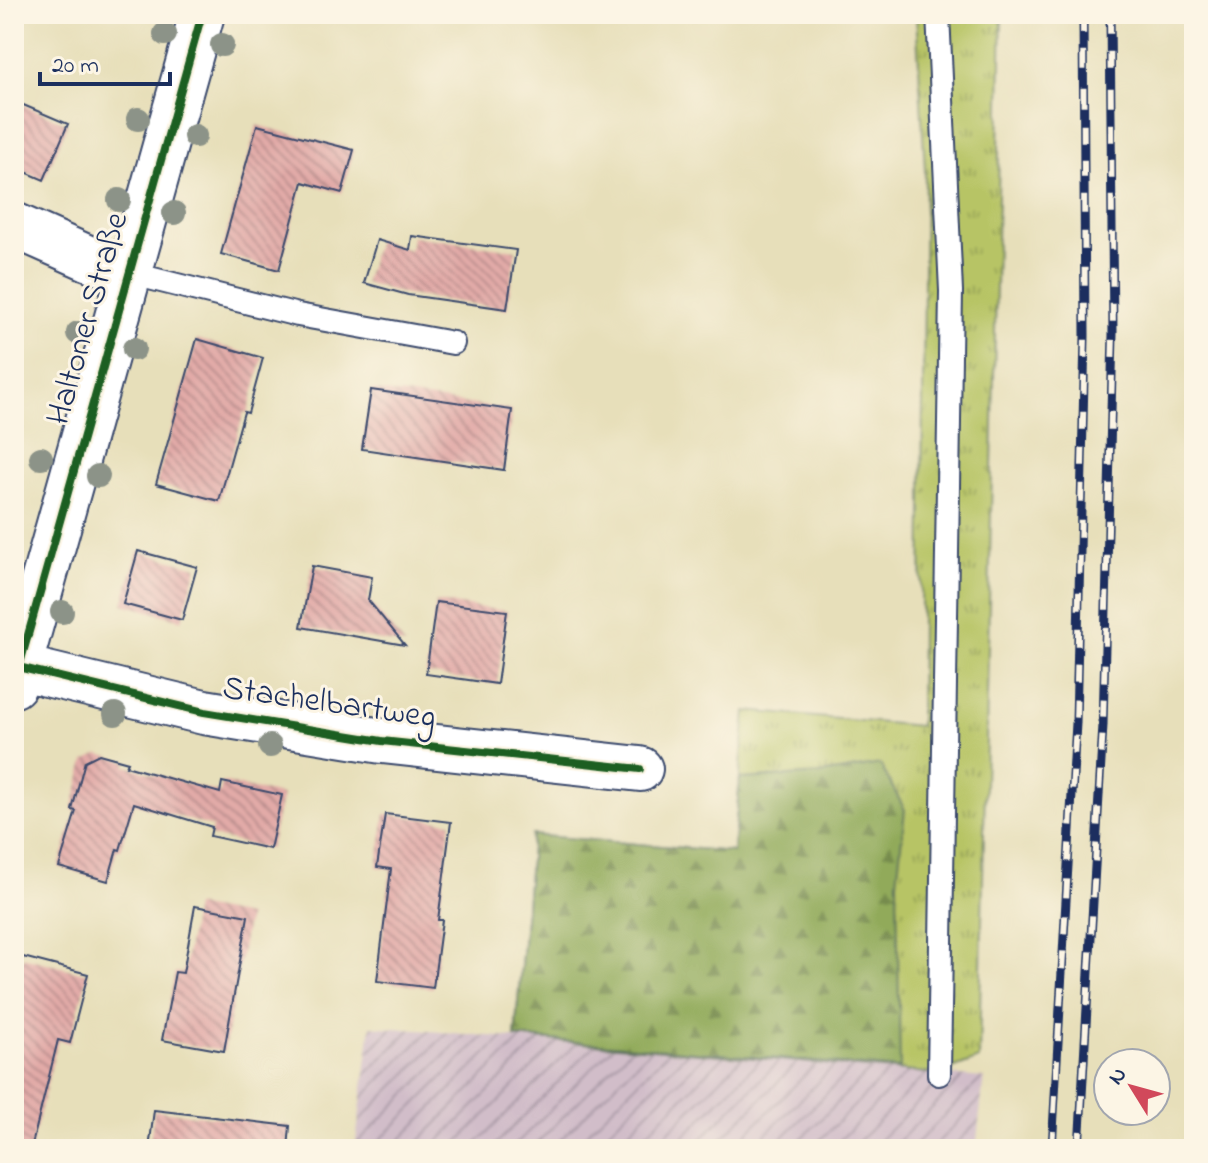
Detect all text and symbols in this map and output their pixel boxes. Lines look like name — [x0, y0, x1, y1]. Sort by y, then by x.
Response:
scale bar — [40, 36, 170, 86]
text: 20 m — [52, 49, 99, 84]
street label: Haltoner Straße — [35, 206, 143, 431]
street label: Stachelbartweg — [219, 664, 439, 744]
north arrow — [1092, 1047, 1172, 1127]
text: N — [1101, 1061, 1136, 1092]

